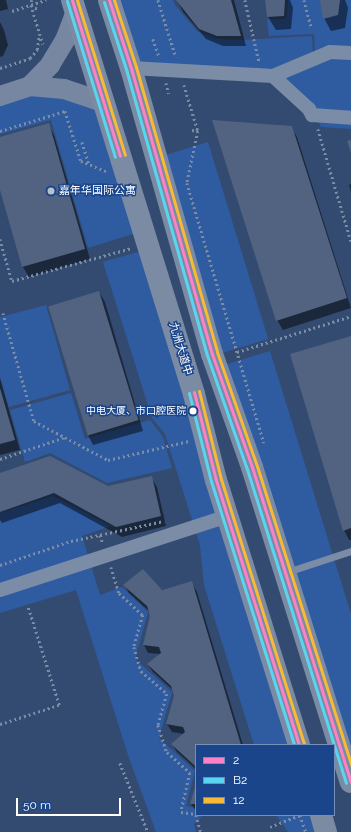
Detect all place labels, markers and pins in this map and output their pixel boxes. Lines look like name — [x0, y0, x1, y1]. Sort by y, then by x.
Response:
place label: 嘉年华国际公寓 — [59, 184, 136, 198]
marker: 嘉年华国际公寓 — [46, 186, 56, 196]
place label: 中电大厦、市口腔医院 — [86, 405, 186, 417]
marker: 中电大厦、市口腔医院 — [188, 406, 198, 416]

